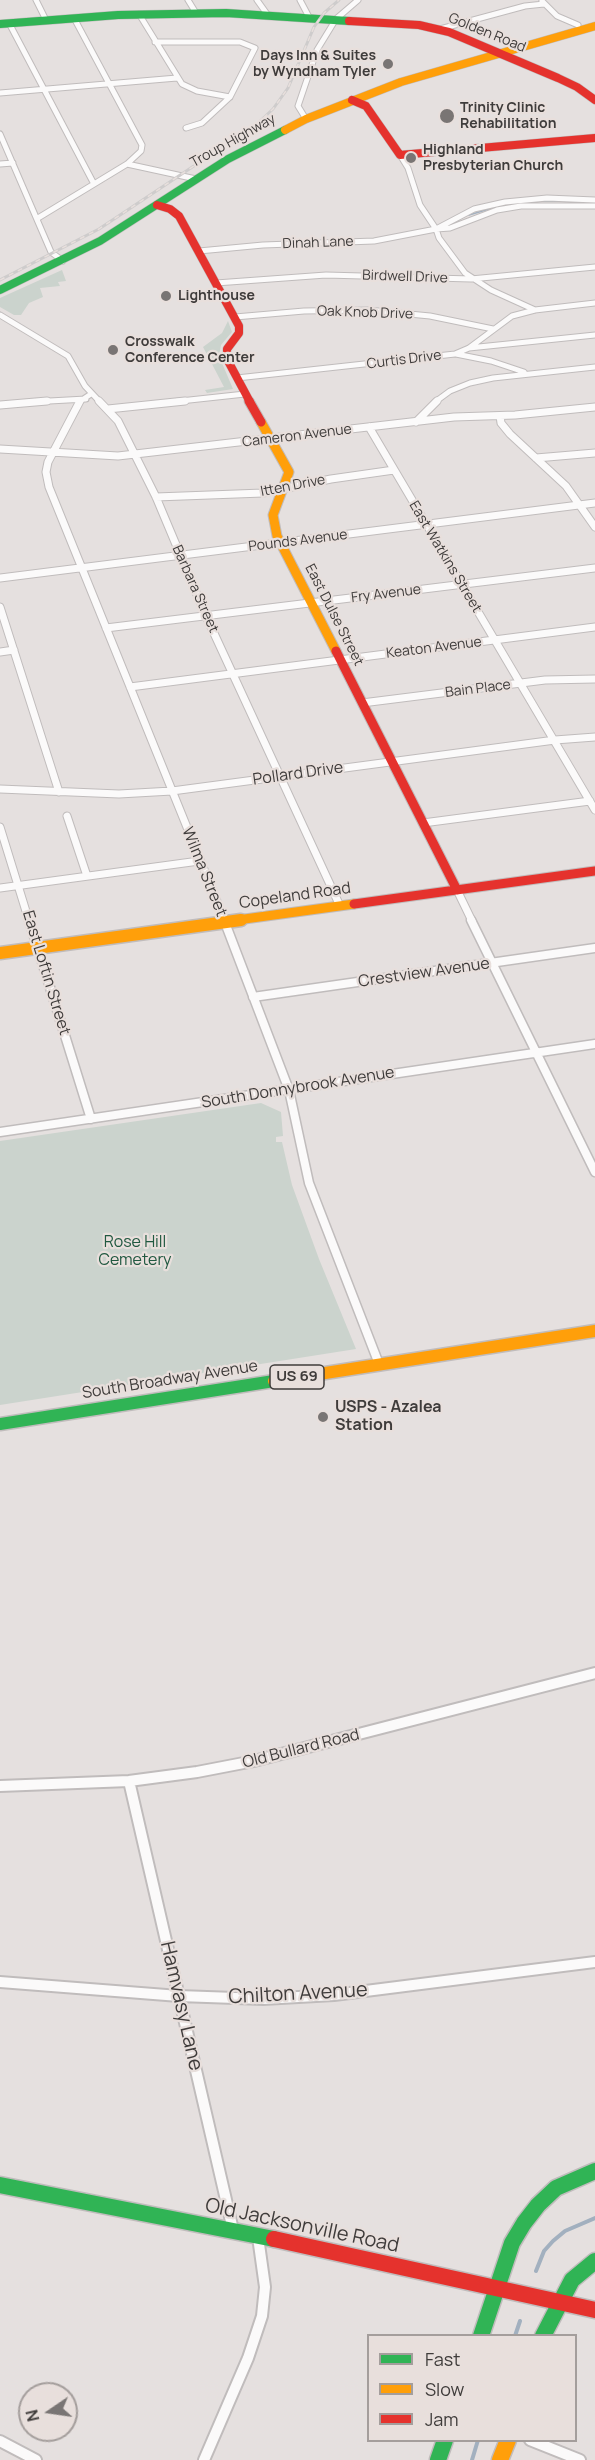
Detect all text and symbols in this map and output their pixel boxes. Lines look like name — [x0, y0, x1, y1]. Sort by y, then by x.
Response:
street label: Golden Road — [446, 10, 528, 56]
place label: Days Inn & Suites by Wyndham Tyler — [253, 48, 376, 80]
marker: Days Inn & Suites by Wyndham Tyler — [381, 57, 395, 71]
place label: Trinity Clinic Rehabilitation — [460, 100, 556, 132]
marker: Trinity Clinic Rehabilitation — [438, 107, 456, 125]
street label: Troup Highway — [187, 111, 279, 171]
place label: Highland Presbyterian Church — [423, 142, 563, 174]
marker: Highland Presbyterian Church — [404, 151, 418, 165]
street label: Dinah Lane — [282, 233, 354, 253]
street label: Birdwell Drive — [362, 267, 448, 287]
place label: Lighthouse — [178, 288, 255, 304]
marker: Lighthouse — [159, 289, 173, 303]
street label: Oak Knob Drive — [317, 303, 413, 323]
place label: Crosswalk Conference Center — [125, 334, 255, 366]
marker: Crosswalk Conference Center — [106, 343, 120, 357]
street label: Curtis Drive — [366, 347, 442, 373]
street label: Cameron Avenue — [241, 421, 353, 451]
street label: Itten Drive — [259, 472, 327, 500]
street label: East Watkins Street — [405, 498, 485, 616]
street label: Pounds Avenue — [248, 527, 348, 555]
street label: Barbara Street — [168, 543, 222, 635]
street label: East Dulse Street — [301, 561, 367, 669]
street label: Fry Avenue — [350, 581, 422, 607]
street label: Keaton Avenue — [385, 634, 483, 662]
street label: Bain Place — [444, 677, 512, 701]
street label: Pollard Drive — [252, 758, 344, 790]
street label: Wilma Street — [177, 824, 231, 920]
street label: Copeland Road — [238, 879, 352, 913]
street label: East Loftin Street — [18, 908, 74, 1038]
street label: Crestview Avenue — [357, 954, 491, 992]
street label: South Donnybrook Avenue — [200, 1063, 396, 1113]
park label: Rose Hill Cemetery — [99, 1233, 171, 1271]
street label: South Broadway Avenue — [81, 1357, 259, 1403]
road number: US 69 — [270, 1365, 324, 1389]
place label: USPS - Azalea Station — [335, 1398, 442, 1436]
marker: USPS - Azalea Station — [316, 1410, 330, 1424]
street label: Old Bullard Road — [241, 1725, 361, 1773]
street label: Hamvasy Lane — [154, 1939, 208, 2073]
street label: Chilton Avenue — [228, 1978, 368, 2010]
street label: Old Jacksonville Road — [203, 2194, 401, 2258]
legend — [367, 2334, 577, 2442]
text: Fast — [425, 2347, 460, 2371]
text: Slow — [425, 2377, 464, 2401]
north arrow — [18, 2382, 78, 2442]
text: Jam — [425, 2407, 459, 2431]
text: N — [20, 2408, 44, 2424]

